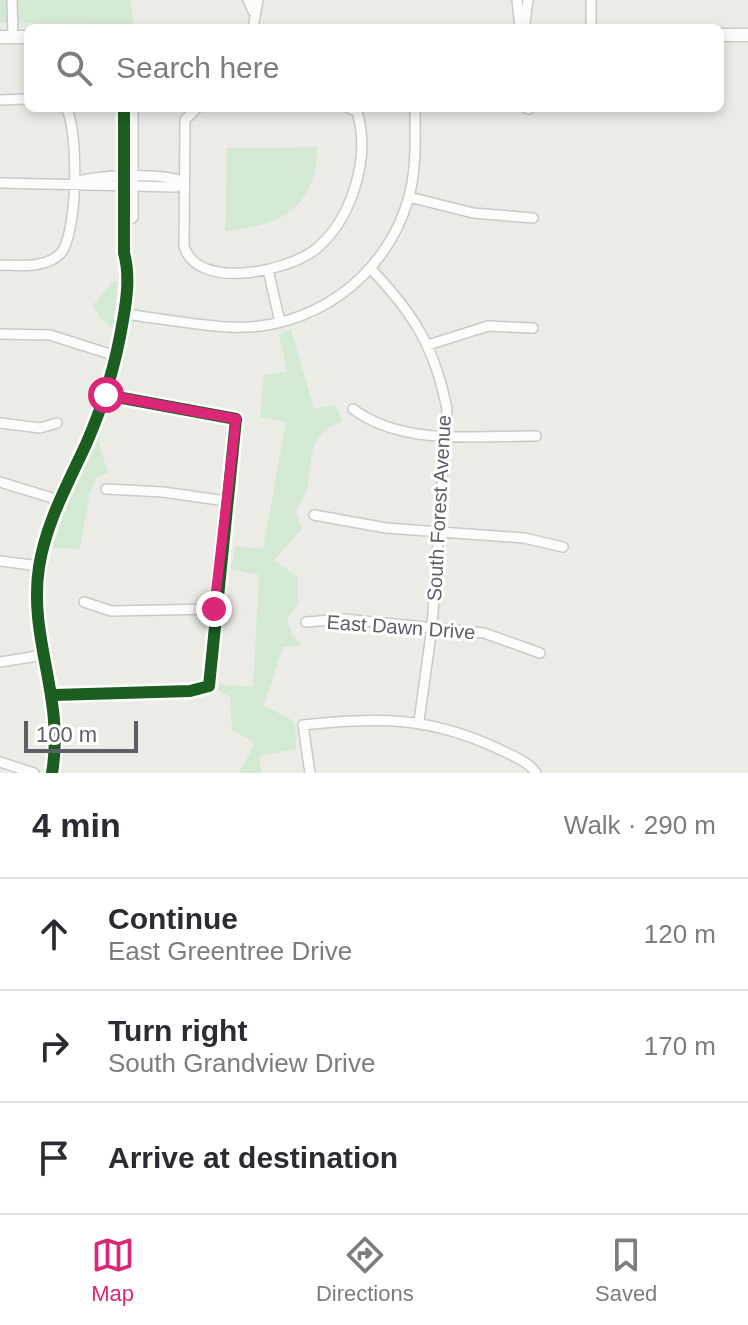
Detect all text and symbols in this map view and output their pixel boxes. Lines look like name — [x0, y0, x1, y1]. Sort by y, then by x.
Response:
search box — [24, 24, 724, 112]
icon: search — [52, 46, 96, 90]
text: Search here — [116, 51, 279, 84]
route start — [88, 377, 124, 413]
street label: South Forest Avenue — [423, 414, 455, 602]
route end — [196, 591, 232, 627]
street label: East Dawn Drive — [326, 611, 476, 643]
scale bar — [24, 717, 138, 753]
text: 100 m — [36, 722, 97, 747]
text: 4 min — [32, 806, 121, 844]
text: Walk · 290 m — [564, 810, 716, 840]
text: Continue — [108, 902, 238, 935]
icon: ahead — [32, 912, 76, 956]
text: 120 m — [644, 919, 716, 949]
text: East Greentree Drive — [108, 936, 352, 966]
text: Turn right — [108, 1014, 247, 1047]
icon: right — [32, 1024, 76, 1068]
text: 170 m — [644, 1031, 716, 1061]
text: South Grandview Drive — [108, 1048, 375, 1078]
icon: arrive — [32, 1136, 76, 1180]
text: Arrive at destination — [108, 1141, 398, 1174]
tab: Map — [91, 1233, 135, 1307]
tab: Directions — [316, 1233, 414, 1307]
tab: Saved — [595, 1233, 657, 1307]

